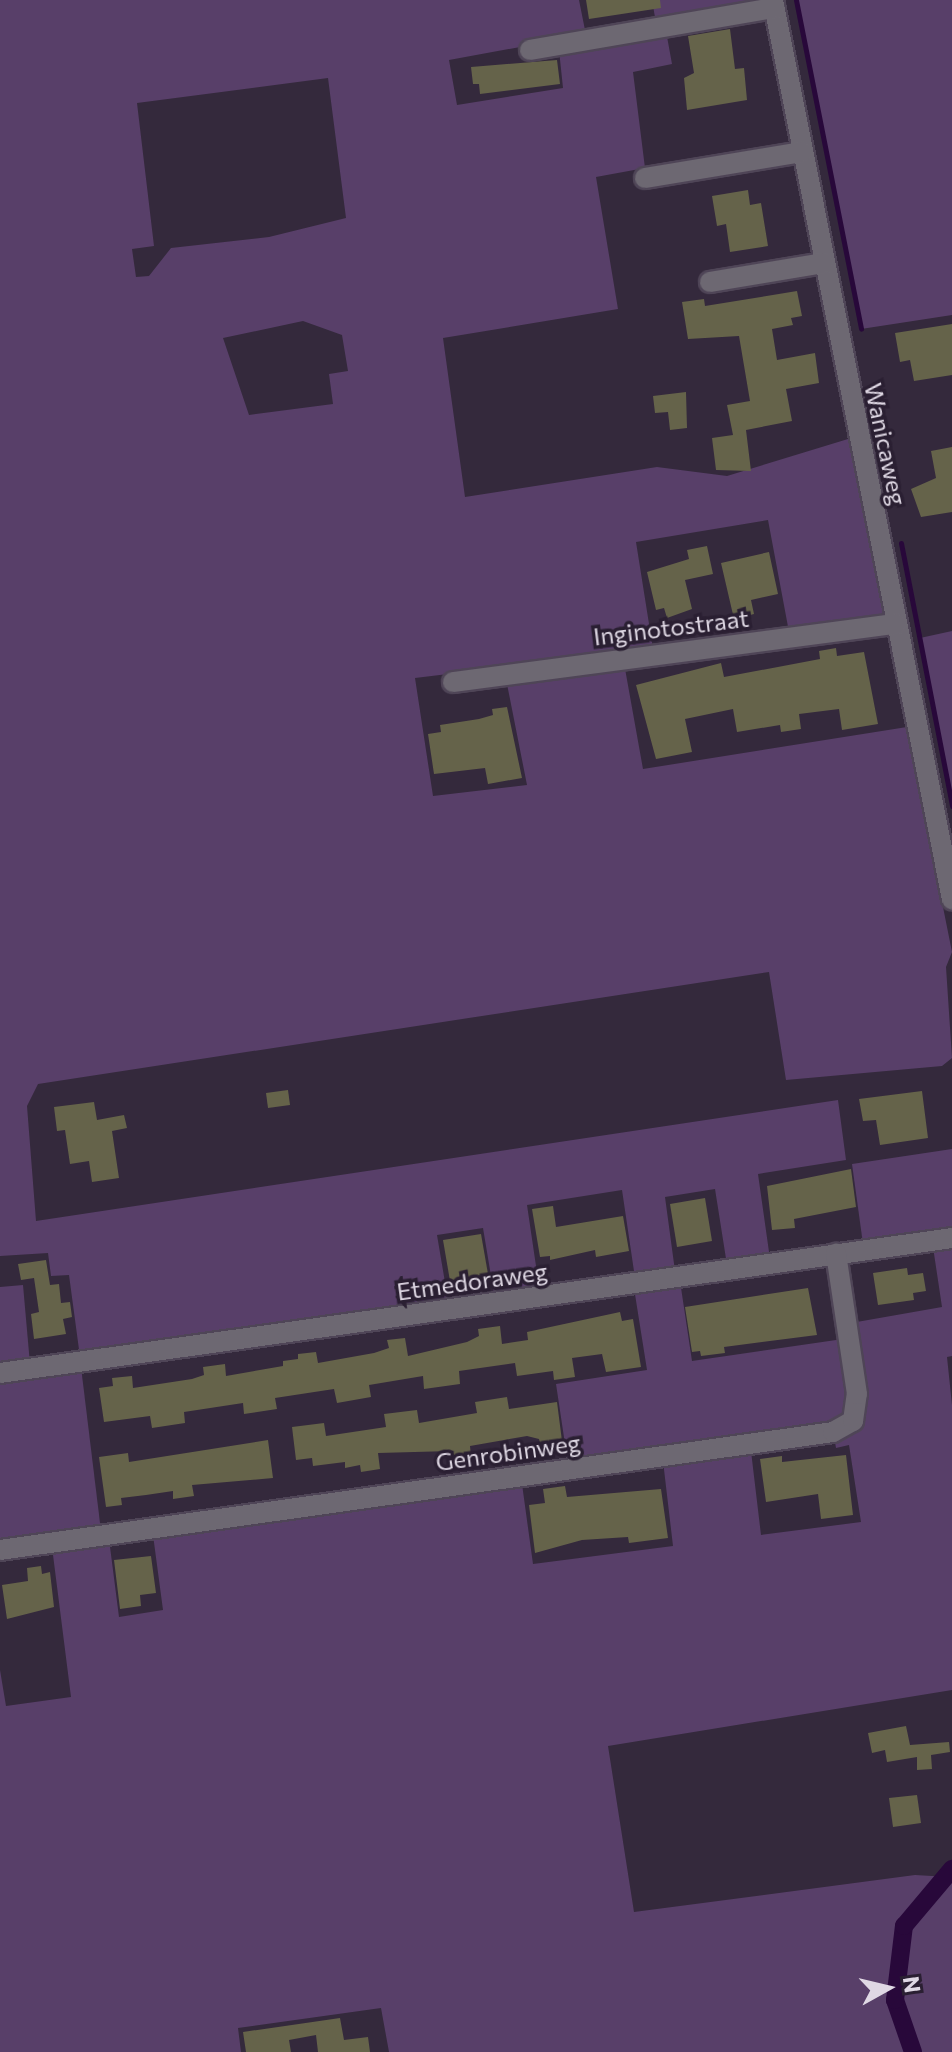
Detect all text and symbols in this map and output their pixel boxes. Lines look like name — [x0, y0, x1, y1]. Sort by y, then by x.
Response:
street label: Wanicaweg — [859, 380, 913, 508]
street label: Inginotostraat — [592, 603, 750, 651]
street label: Etmedoraweg — [395, 1256, 549, 1306]
street label: Genrobinweg — [434, 1428, 582, 1476]
north arrow — [848, 1948, 928, 2028]
text: N — [898, 1975, 927, 1995]

